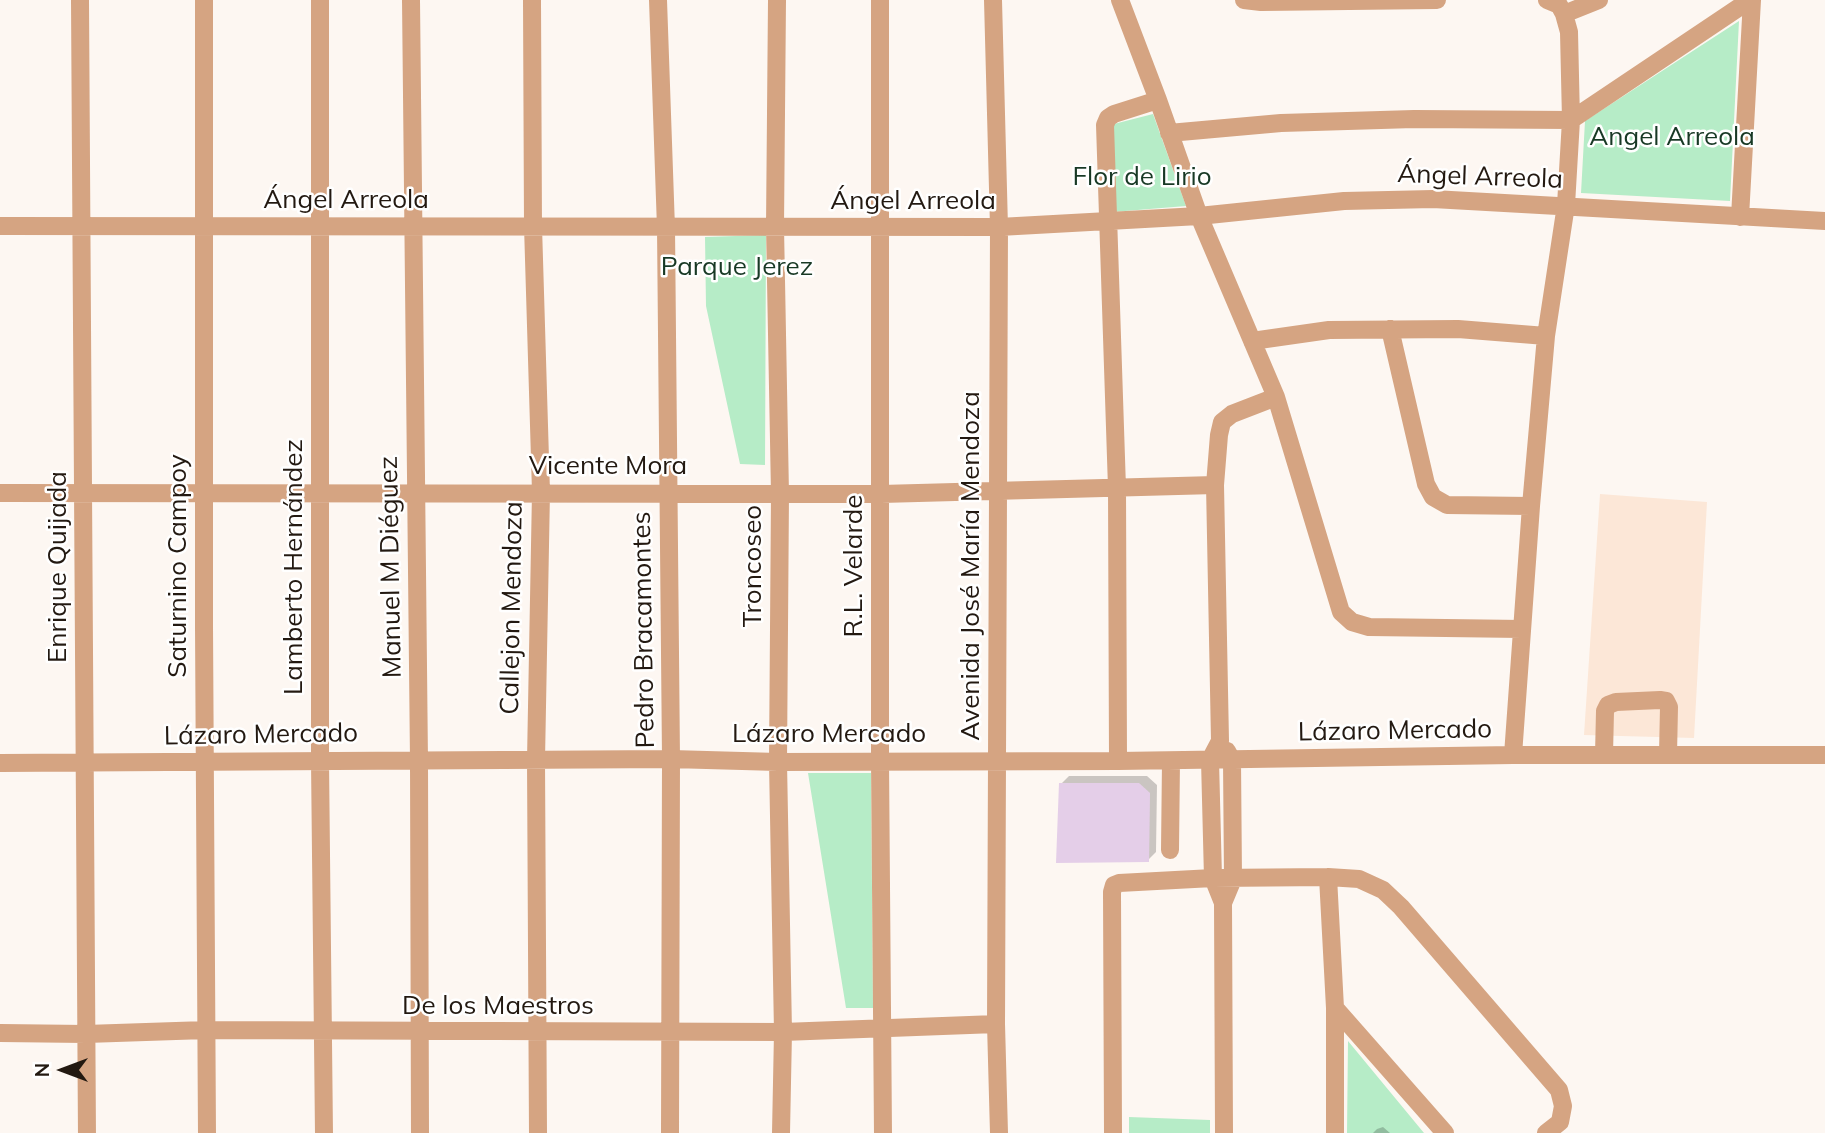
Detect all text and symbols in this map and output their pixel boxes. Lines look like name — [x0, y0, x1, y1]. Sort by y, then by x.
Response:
park label: Angel Arreola — [1589, 121, 1755, 153]
street label: Ángel Arreola — [1397, 159, 1563, 195]
park label: Flor de Lirio — [1072, 161, 1212, 193]
street label: Ángel Arreola — [263, 184, 429, 216]
street label: Ángel Arreola — [830, 185, 996, 217]
park label: Parque Jerez — [661, 251, 813, 283]
street label: Avenida José María Mendoza — [955, 391, 987, 741]
street label: Lamberto Hernández — [278, 439, 310, 695]
street label: Vicente Mora — [529, 450, 687, 482]
street label: Saturnino Campoy — [162, 454, 194, 678]
street label: Manuel M Diéguez — [373, 456, 409, 678]
street label: Enrique Quijada — [42, 471, 74, 663]
street label: R.L. Velarde — [838, 495, 870, 637]
street label: Callejon Mendoza — [495, 501, 529, 715]
street label: Troncoseo — [737, 505, 769, 627]
street label: Pedro Bracamontes — [626, 511, 662, 749]
street label: Lázaro Mercado — [1298, 714, 1492, 748]
street label: Lázaro Mercado — [164, 718, 358, 752]
street label: Lázaro Mercado — [732, 718, 926, 750]
street label: De los Maestros — [402, 990, 594, 1022]
north arrow — [28, 1035, 98, 1105]
text: N — [30, 1063, 54, 1077]

